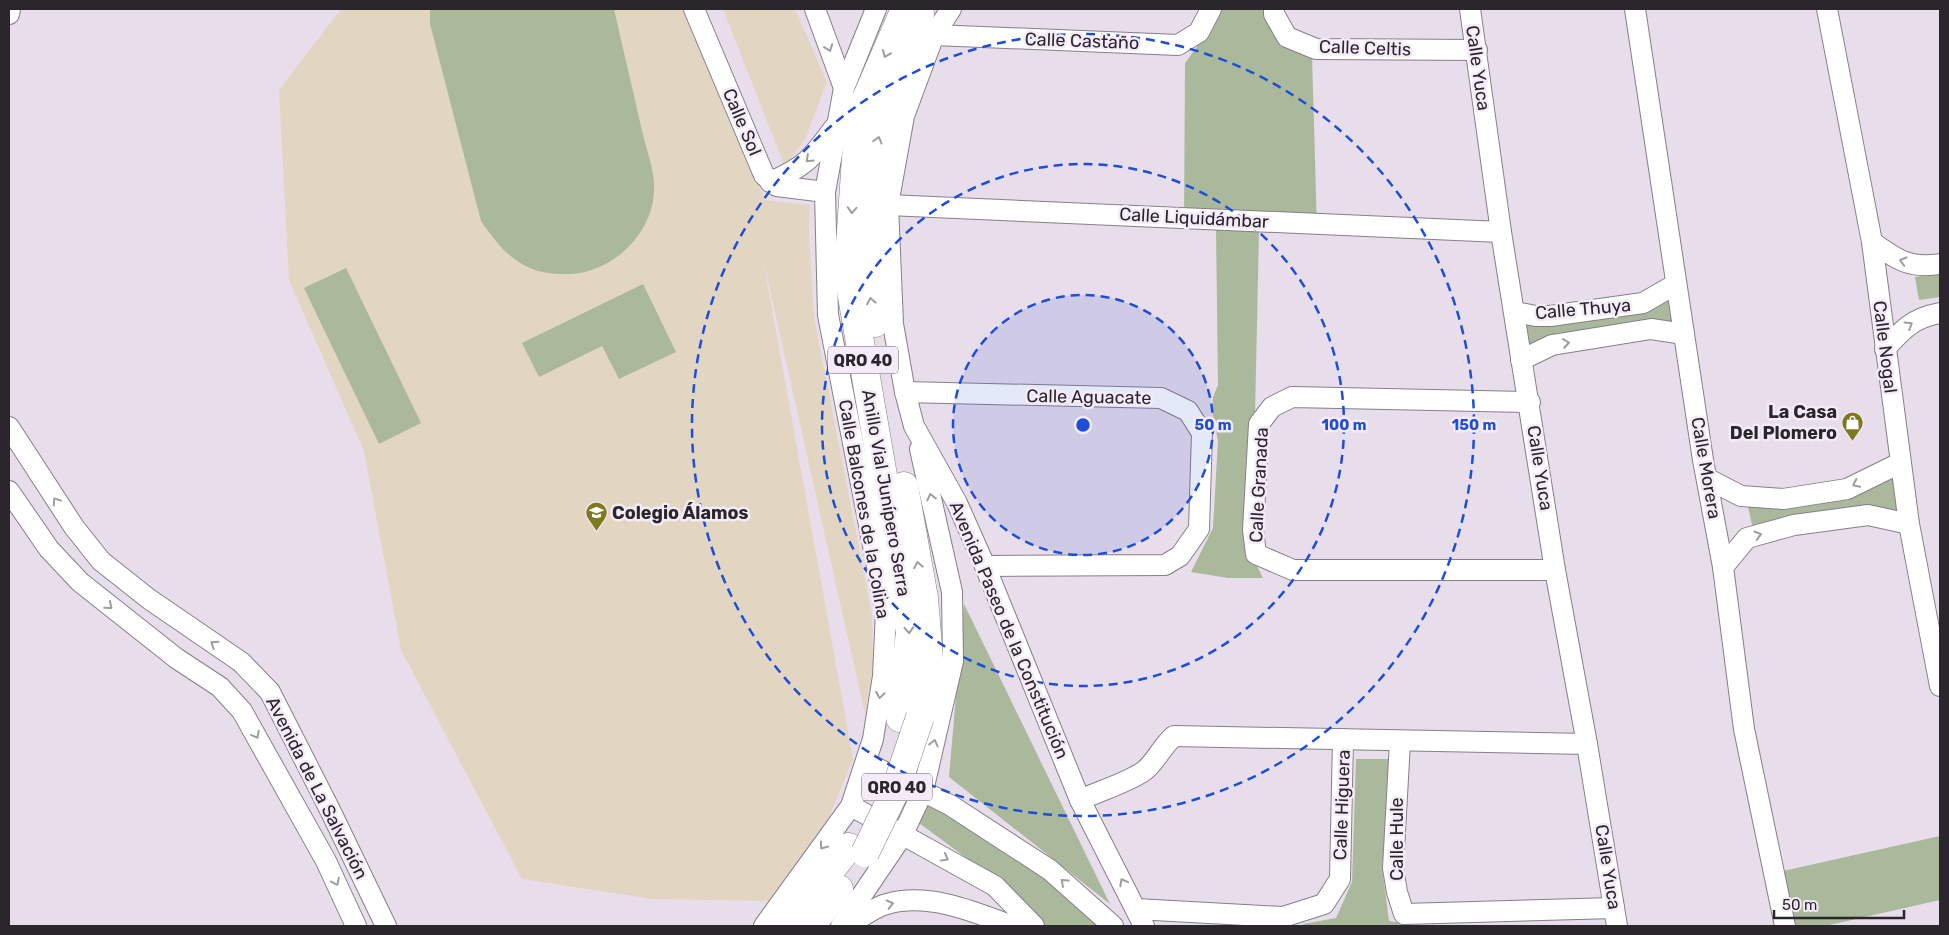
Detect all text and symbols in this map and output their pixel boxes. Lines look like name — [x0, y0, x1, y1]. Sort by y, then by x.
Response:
street label: Calle Yuca — [1461, 24, 1495, 112]
street label: Calle Castaño — [1024, 28, 1140, 54]
street label: Calle Celtis — [1319, 35, 1411, 61]
one-way arrow — [823, 44, 833, 52]
one-way arrow — [881, 49, 891, 57]
street label: Calle Sol — [718, 85, 766, 159]
one-way arrow — [873, 136, 883, 144]
one-way arrow — [806, 153, 815, 162]
street label: Calle Liquidámbar — [1119, 203, 1269, 233]
one-way arrow — [847, 207, 858, 215]
one-way arrow — [1900, 257, 1908, 267]
street label: Calle Thuya — [1534, 294, 1632, 324]
one-way arrow — [866, 297, 876, 306]
street label: Calle Nogal — [1868, 299, 1902, 395]
one-way arrow — [1904, 322, 1913, 332]
one-way arrow — [1562, 338, 1571, 348]
road number: QRO 40 — [828, 346, 898, 374]
street label: Calle Aguacate — [1026, 385, 1152, 409]
street label: Anillo Vial Junípero Serra — [857, 388, 915, 598]
street label: Calle Balcones de la Colina — [834, 398, 894, 620]
place label: La Casa Del Plomero — [1730, 401, 1837, 444]
shop icon: La Casa Del Plomero — [1841, 410, 1865, 441]
street label: Calle Morera — [1686, 415, 1726, 521]
centre of rings — [1074, 416, 1092, 434]
text: 50 m — [1195, 416, 1231, 434]
text: 100 m — [1322, 416, 1366, 434]
text: 150 m — [1452, 416, 1496, 434]
street label: Calle Yuca — [1522, 424, 1558, 512]
street label: Calle Granada — [1245, 427, 1273, 543]
one-way arrow — [1852, 478, 1861, 489]
one-way arrow — [926, 493, 937, 502]
one-way arrow — [53, 497, 62, 507]
street label: Avenida Paseo de la Constitución — [945, 498, 1073, 762]
school or university icon: Colegio Álamos — [584, 501, 608, 532]
place label: Colegio Álamos — [612, 502, 749, 524]
one-way arrow — [1753, 531, 1761, 541]
one-way arrow — [914, 560, 924, 569]
one-way arrow — [104, 601, 113, 610]
one-way arrow — [903, 626, 914, 634]
one-way arrow — [210, 641, 220, 650]
one-way arrow — [875, 691, 886, 699]
street label: Avenida de La Salvación — [261, 693, 373, 883]
one-way arrow — [250, 729, 260, 738]
one-way arrow — [928, 739, 939, 747]
street label: Calle Higuera — [1329, 749, 1355, 861]
road number: QRO 40 — [862, 774, 932, 800]
street label: Calle Hule — [1386, 797, 1408, 881]
street label: Calle Yuca — [1590, 823, 1626, 911]
one-way arrow — [820, 840, 828, 849]
one-way arrow — [940, 852, 949, 862]
one-way arrow — [329, 877, 340, 886]
one-way arrow — [1061, 879, 1070, 888]
one-way arrow — [1119, 879, 1129, 888]
scale bar — [1774, 888, 1904, 920]
text: 50 m — [1782, 896, 1817, 914]
one-way arrow — [885, 900, 893, 910]

